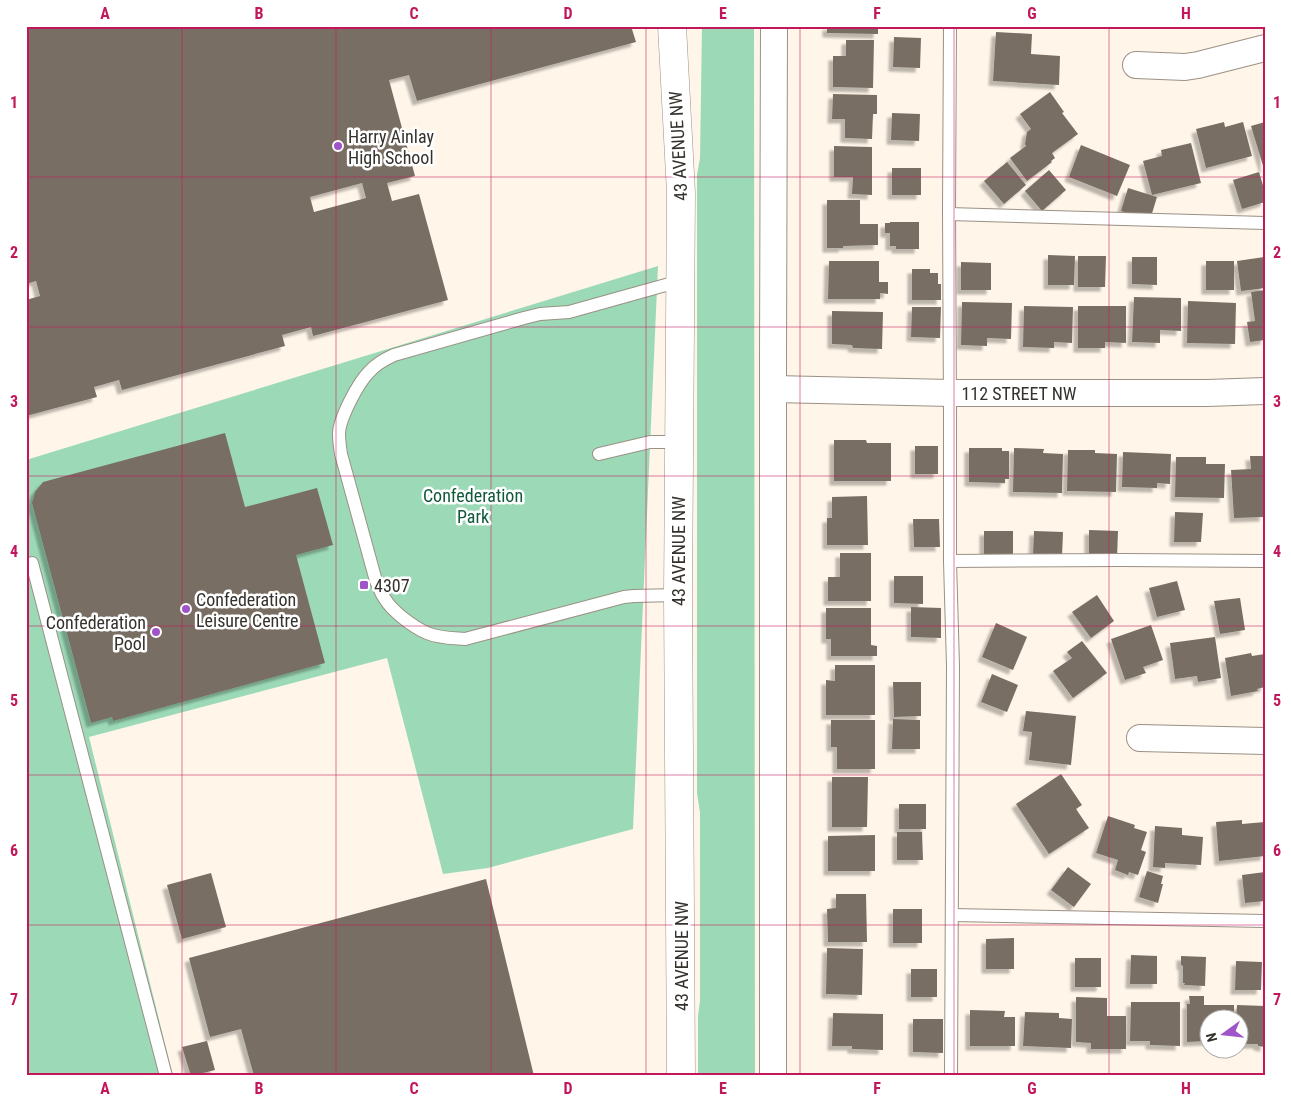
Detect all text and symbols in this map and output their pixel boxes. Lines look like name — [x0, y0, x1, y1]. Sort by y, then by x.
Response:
text: A — [100, 4, 110, 23]
text: B — [255, 4, 264, 23]
text: C — [409, 4, 419, 23]
text: D — [563, 4, 573, 23]
text: E — [719, 4, 727, 23]
text: F — [873, 4, 881, 23]
text: G — [1027, 4, 1037, 23]
text: H — [1181, 4, 1191, 23]
street label: 43 AVENUE NW — [665, 90, 691, 201]
text: 1 — [10, 93, 18, 112]
text: 1 — [1273, 93, 1281, 112]
place label: Harry Ainlay High School — [348, 126, 434, 168]
marker: Harry Ainlay High School — [332, 140, 344, 152]
text: 2 — [10, 243, 18, 262]
text: 2 — [1273, 243, 1281, 262]
street label: 112 STREET NW — [961, 383, 1077, 404]
text: 3 — [10, 392, 18, 411]
text: 3 — [1273, 392, 1281, 411]
park label: Confederation Park — [423, 485, 523, 527]
street label: 43 AVENUE NW — [668, 496, 689, 606]
text: 4 — [10, 542, 18, 561]
text: 4 — [1273, 542, 1281, 561]
place label: 4307 — [374, 575, 410, 596]
marker: 4307 — [358, 579, 370, 591]
place label: Confederation Leisure Centre — [196, 589, 298, 631]
marker: Confederation Leisure Centre — [180, 603, 192, 615]
place label: Confederation Pool — [46, 612, 146, 654]
marker: Confederation Pool — [150, 626, 162, 638]
text: 5 — [10, 691, 18, 710]
text: 5 — [1273, 691, 1281, 710]
text: 6 — [10, 841, 18, 860]
text: 6 — [1273, 841, 1281, 860]
street label: 43 AVENUE NW — [671, 901, 692, 1011]
text: 7 — [10, 990, 18, 1009]
text: 7 — [1273, 990, 1281, 1009]
north arrow — [1198, 1010, 1248, 1060]
text: N — [1203, 1031, 1220, 1044]
text: A — [100, 1079, 110, 1098]
text: B — [255, 1079, 264, 1098]
text: C — [409, 1079, 419, 1098]
text: D — [563, 1079, 573, 1098]
text: E — [719, 1079, 727, 1098]
text: F — [873, 1079, 881, 1098]
text: G — [1027, 1079, 1037, 1098]
text: H — [1181, 1079, 1191, 1098]

